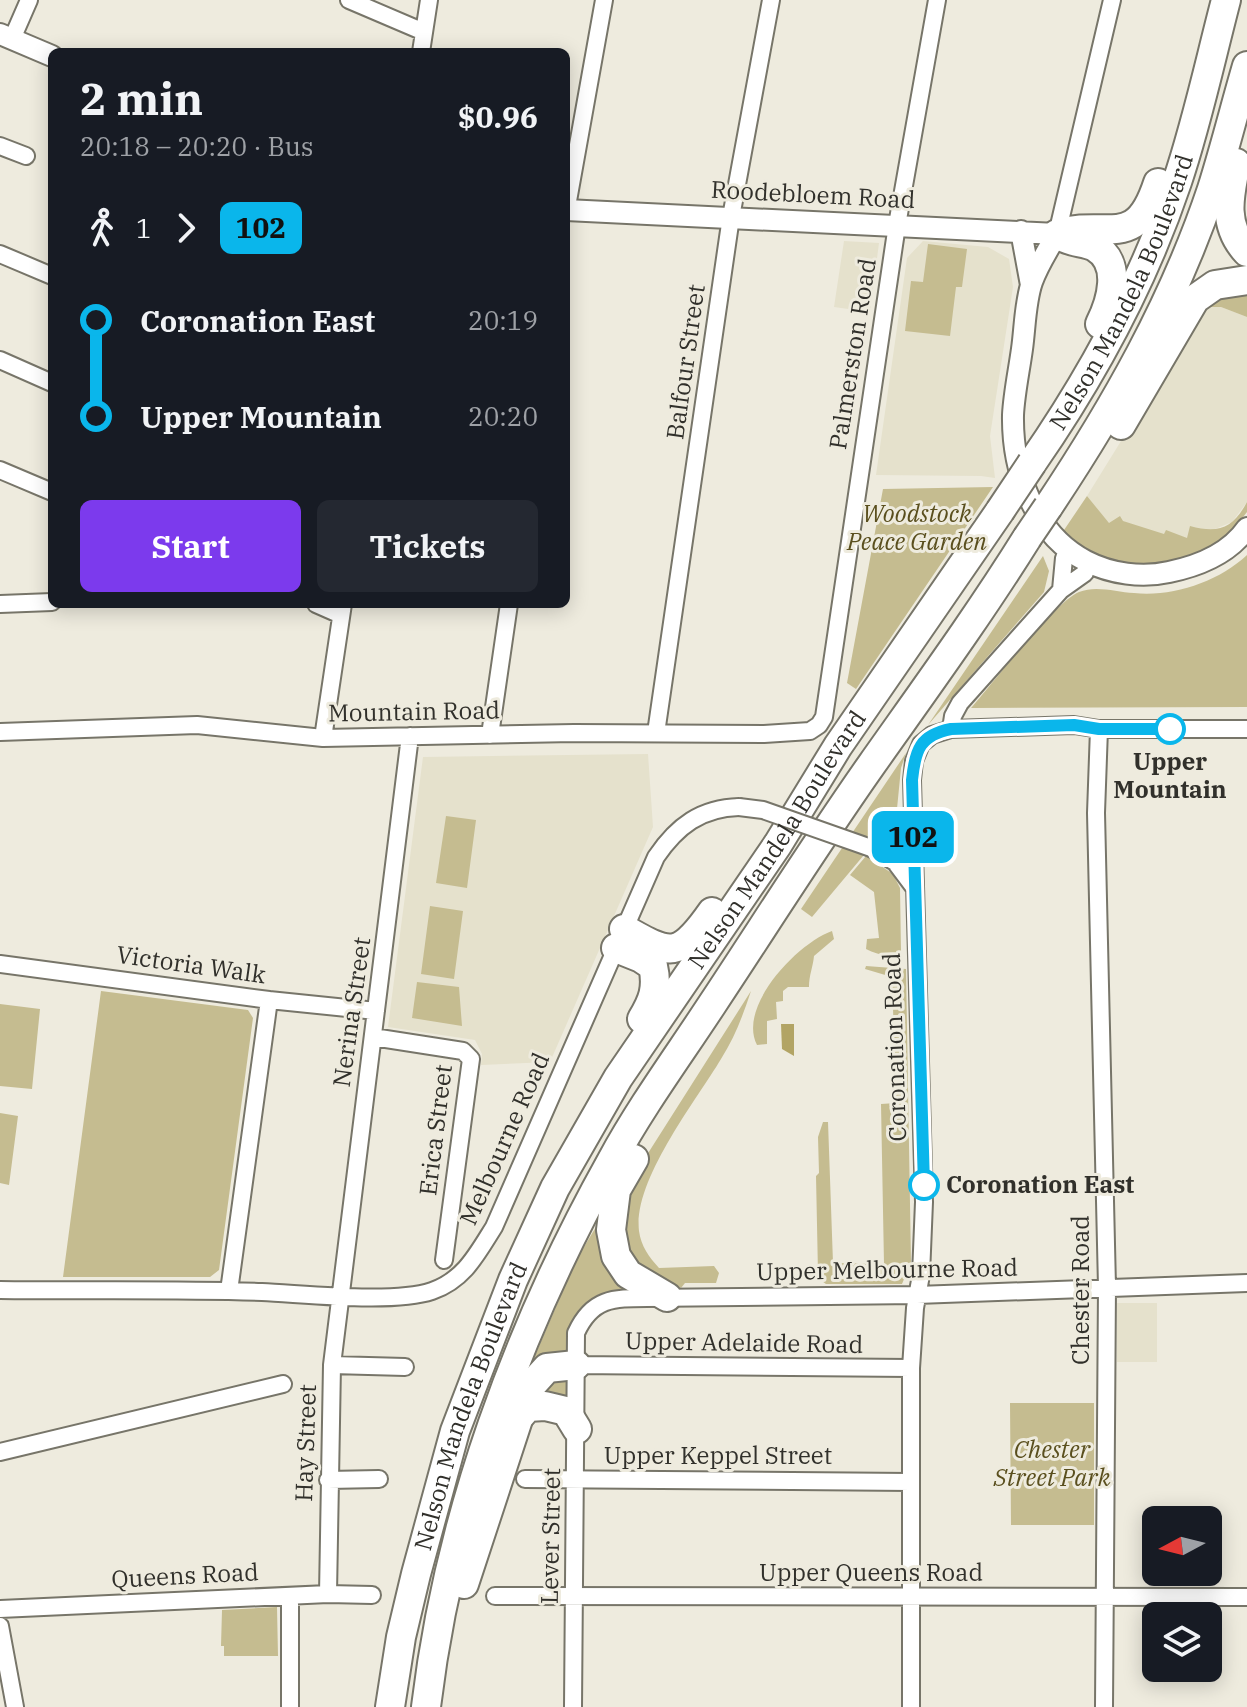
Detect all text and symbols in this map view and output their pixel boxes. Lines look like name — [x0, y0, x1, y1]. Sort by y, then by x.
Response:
text: 2 min — [80, 70, 203, 127]
text: $0.96 — [458, 97, 538, 136]
text: 20:18 – 20:20 · Bus — [80, 129, 314, 163]
street label: Nelson Mandela Boulevard — [1041, 150, 1200, 436]
street label: Roodebloem Road — [710, 173, 916, 215]
icon: walk — [80, 206, 124, 250]
icon: forward — [164, 206, 208, 250]
text: 102 — [236, 209, 286, 246]
text: 1 — [136, 211, 152, 245]
street label: Palmerston Road — [821, 256, 883, 452]
street label: Balfour Street — [658, 282, 712, 442]
text: Coronation East — [140, 301, 375, 340]
text: 20:19 — [468, 303, 538, 337]
text: Upper Mountain — [140, 397, 382, 436]
text: 20:20 — [468, 399, 538, 433]
park label: Woodstock Peace Garden — [846, 497, 987, 557]
button: Start — [80, 500, 301, 592]
button: Tickets — [317, 500, 538, 592]
street label: Mountain Road — [328, 694, 500, 728]
street label: Nelson Mandela Boulevard — [680, 704, 873, 975]
marker: Upper Mountain — [1155, 714, 1185, 744]
place label: Upper Mountain — [1113, 745, 1227, 805]
line badge: 102 — [867, 811, 959, 863]
text: 102 — [888, 818, 938, 855]
street label: Nerina Street — [325, 935, 377, 1089]
street label: Victoria Walk — [114, 938, 268, 990]
street label: Coronation Road — [875, 952, 913, 1142]
street label: Melbourne Road — [452, 1047, 556, 1230]
street label: Erica Street — [411, 1062, 459, 1197]
place label: Coronation East — [946, 1168, 1134, 1200]
marker: Coronation East — [909, 1170, 939, 1200]
street label: Chester Road — [1064, 1215, 1096, 1365]
street label: Upper Melbourne Road — [756, 1251, 1018, 1287]
street label: Nelson Mandela Boulevard — [406, 1257, 534, 1554]
street label: Upper Adelaide Road — [625, 1324, 863, 1360]
street label: Hay Street — [287, 1384, 323, 1502]
park label: Chester Street Park — [993, 1433, 1111, 1493]
street label: Upper Keppel Street — [604, 1439, 832, 1471]
street label: Lever Street — [533, 1468, 567, 1604]
north arrow — [1142, 1506, 1222, 1586]
map controls — [1142, 1506, 1222, 1682]
street label: Queens Road — [110, 1555, 259, 1595]
street label: Upper Queens Road — [759, 1556, 983, 1588]
button: layers — [1142, 1602, 1222, 1682]

